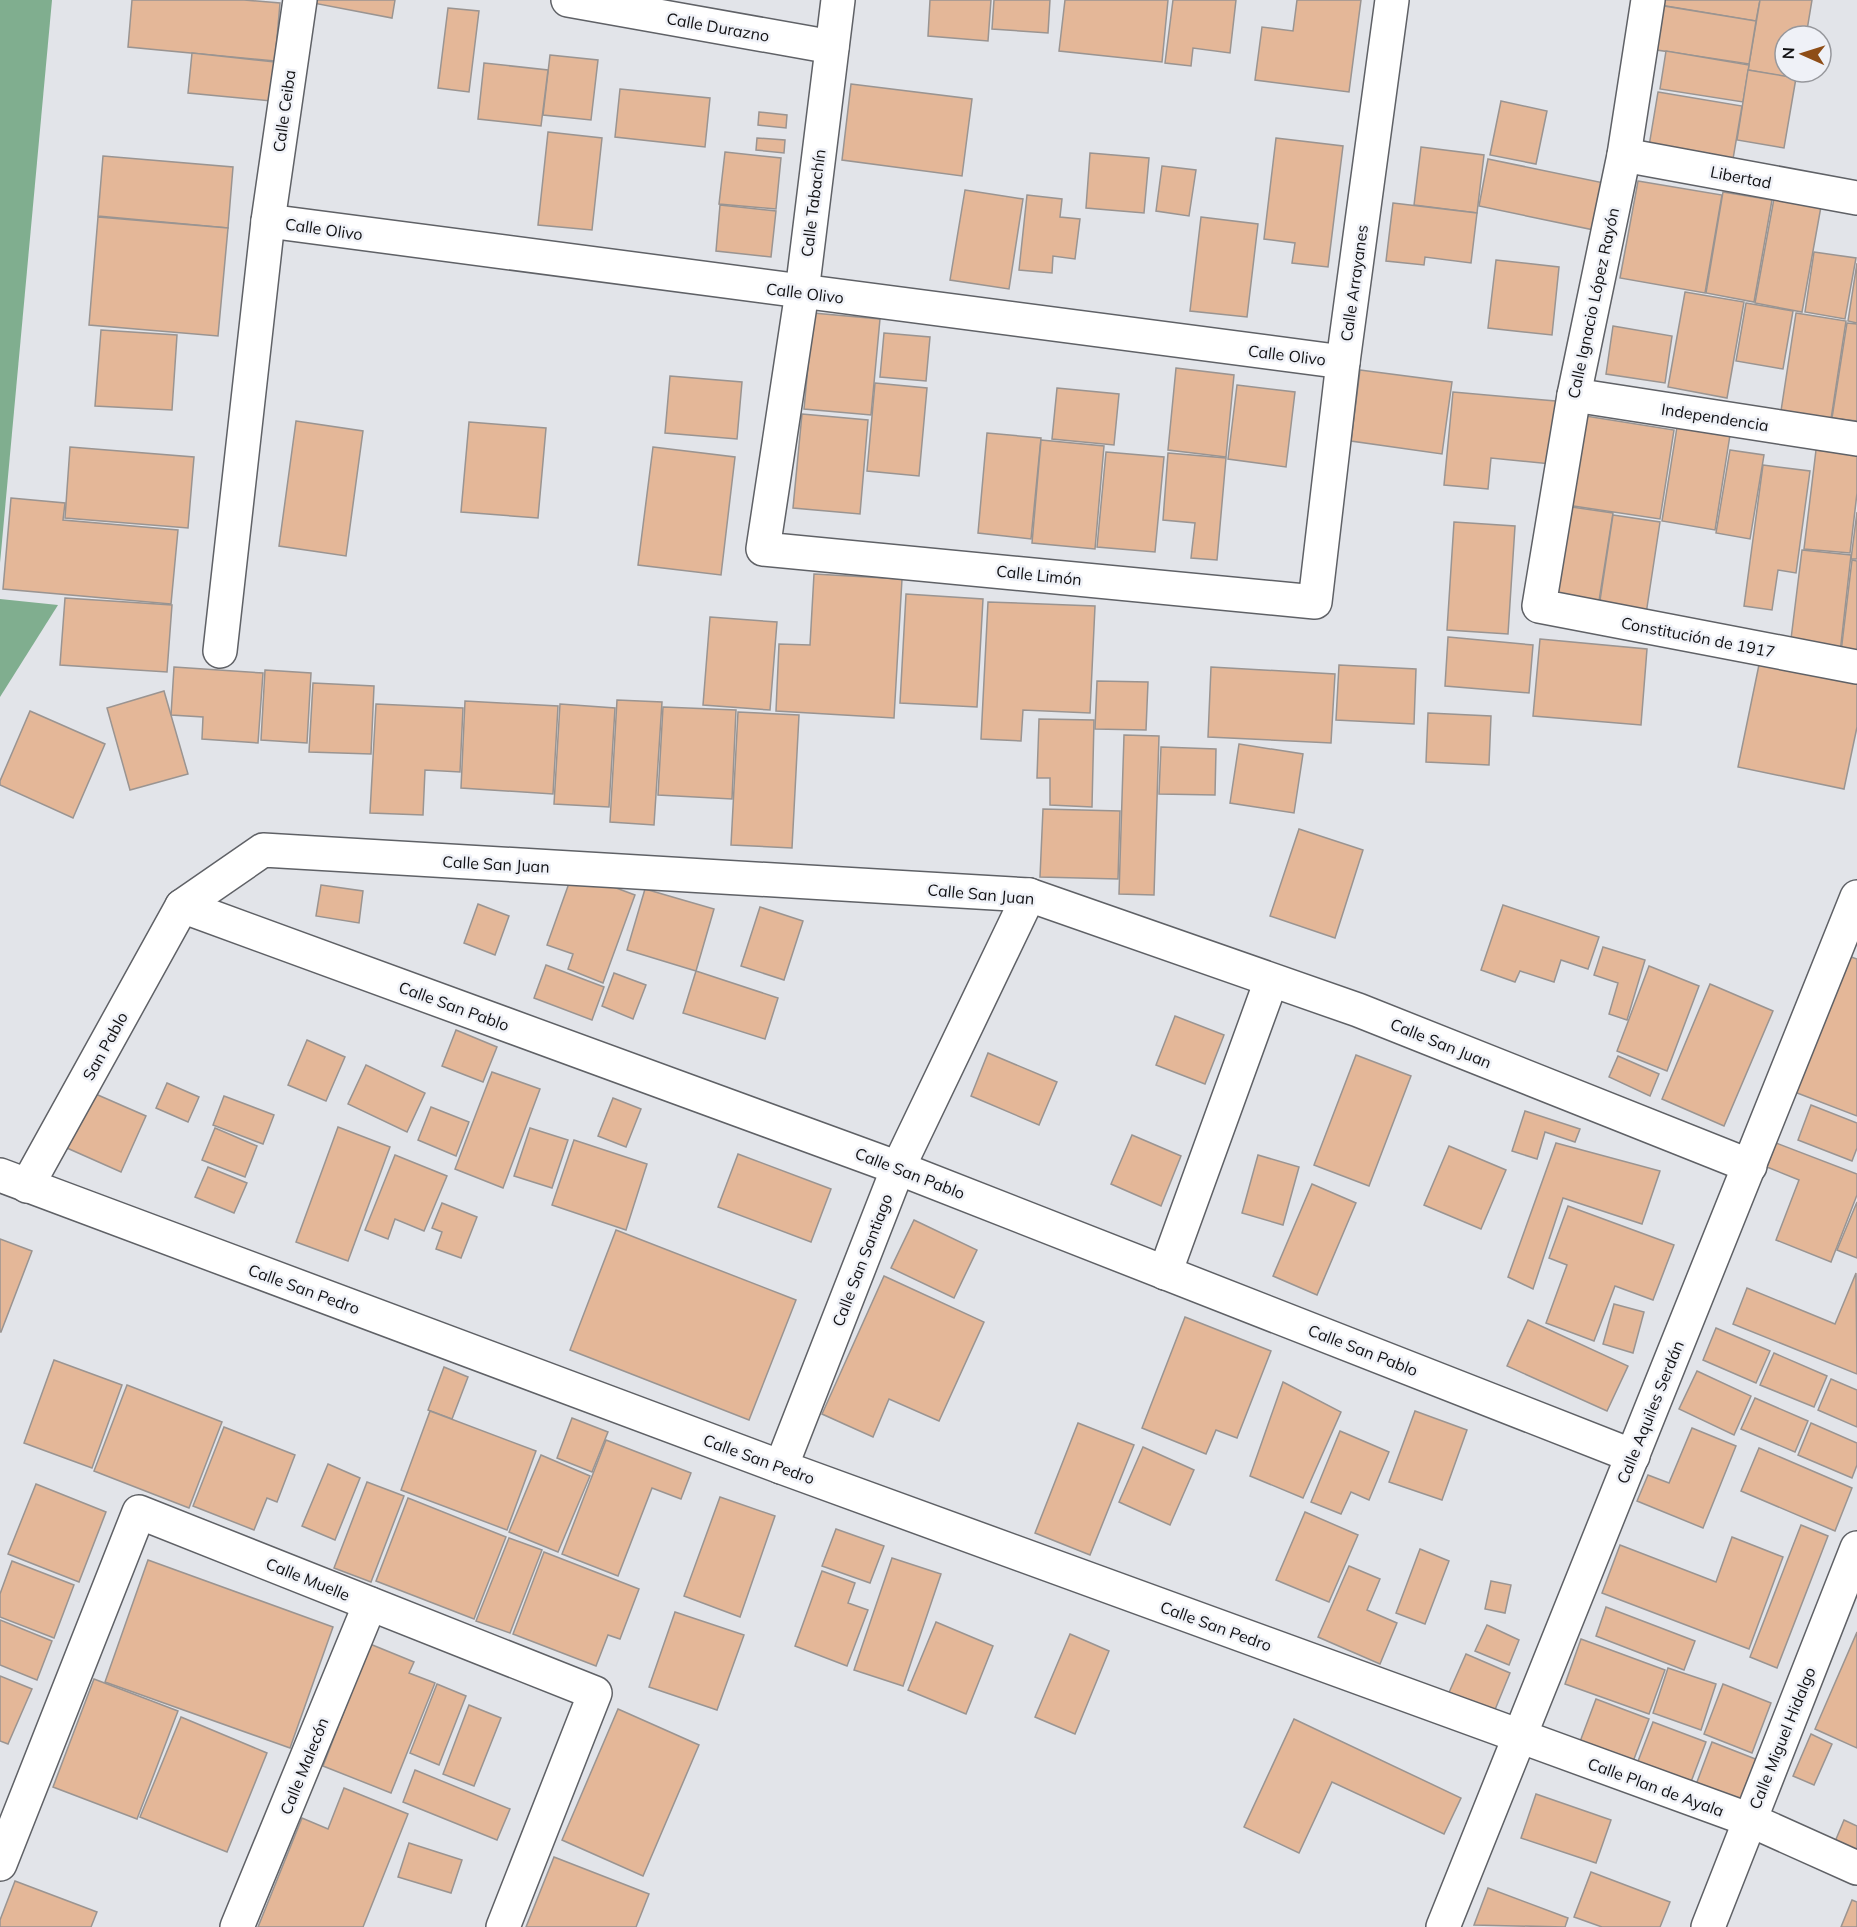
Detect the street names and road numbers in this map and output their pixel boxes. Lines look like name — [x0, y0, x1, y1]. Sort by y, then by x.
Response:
street label: Calle Durazno — [665, 8, 771, 46]
street label: Calle Ceiba — [268, 69, 300, 153]
street label: Calle Tabachín — [796, 148, 830, 258]
street label: Libertad — [1709, 161, 1773, 193]
street label: Calle Ignacio López Rayón — [1563, 206, 1623, 400]
street label: Calle Olivo — [284, 214, 364, 244]
street label: Calle Arrayanes — [1336, 223, 1372, 343]
street label: Calle Olivo — [765, 278, 845, 308]
street label: Calle Olivo — [1247, 340, 1327, 370]
street label: Independencia — [1660, 399, 1770, 435]
street label: Calle Limón — [995, 561, 1083, 589]
street label: Constitución de 1917 — [1619, 612, 1777, 662]
street label: Calle San Juan — [442, 851, 550, 877]
street label: Calle San Juan — [927, 879, 1035, 909]
street label: Calle San Pablo — [396, 977, 512, 1035]
street label: San Pablo — [78, 1008, 132, 1084]
street label: Calle San Juan — [1387, 1014, 1495, 1072]
street label: Calle San Pablo — [852, 1143, 968, 1203]
street label: Calle San Santiago — [827, 1191, 897, 1329]
street label: Calle San Pedro — [246, 1260, 362, 1318]
street label: Calle San Pablo — [1305, 1320, 1421, 1380]
street label: Calle Aquiles Serdán — [1612, 1337, 1688, 1487]
street label: Calle San Pedro — [701, 1430, 817, 1488]
street label: Calle Muelle — [263, 1553, 353, 1605]
street label: Calle San Pedro — [1158, 1597, 1274, 1655]
street label: Calle Miguel Hidalgo — [1744, 1664, 1820, 1812]
street label: Calle Malecón — [275, 1715, 333, 1817]
street label: Calle Plan de Ayala — [1585, 1753, 1727, 1821]

